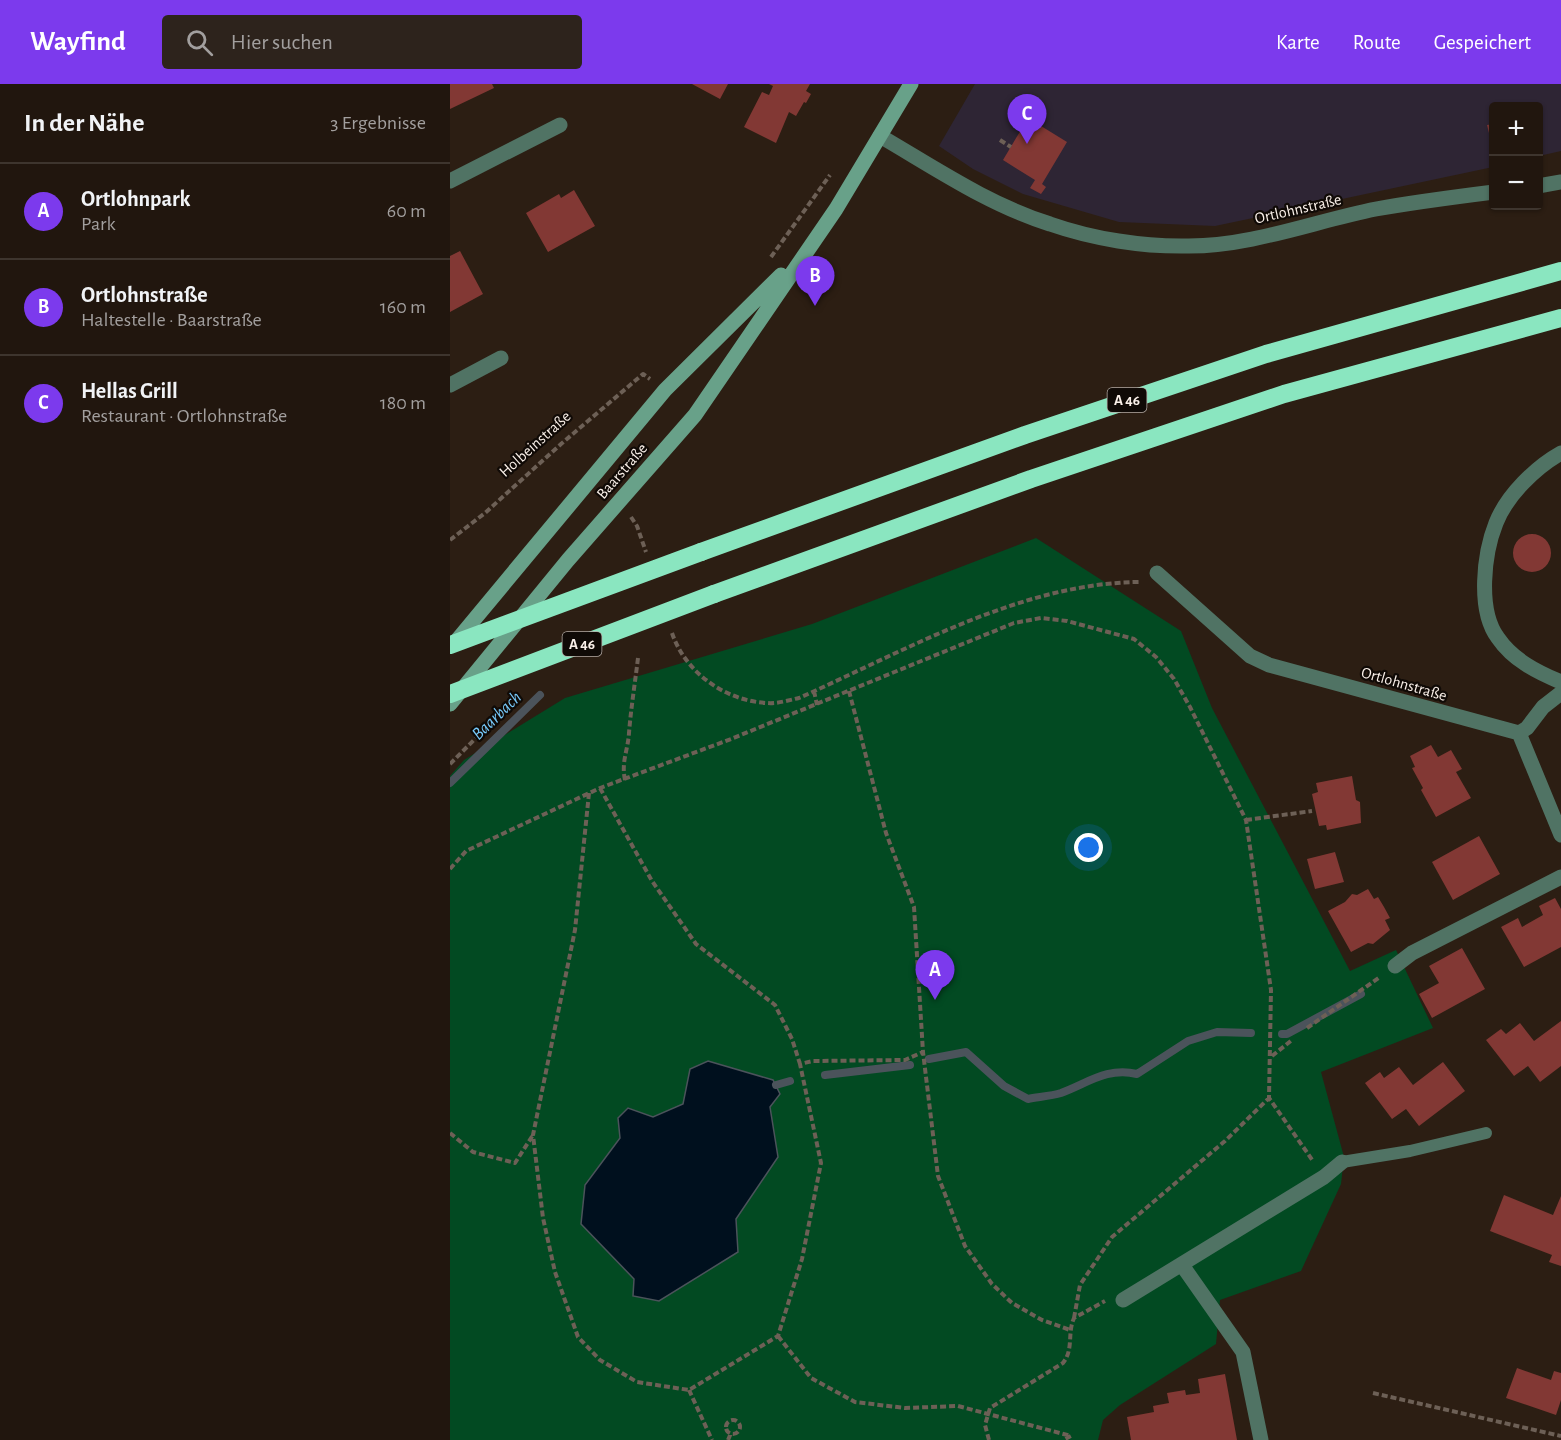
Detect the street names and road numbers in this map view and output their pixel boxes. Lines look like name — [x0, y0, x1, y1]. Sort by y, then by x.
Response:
street label: Ortlohnstraße — [1253, 191, 1343, 227]
road number: A 46 — [1108, 388, 1146, 412]
street label: Holbeinstraße — [496, 408, 574, 480]
street label: Baarstraße — [594, 440, 650, 502]
road number: A 46 — [562, 632, 602, 656]
street label: Ortlohnstraße — [1359, 664, 1449, 704]

